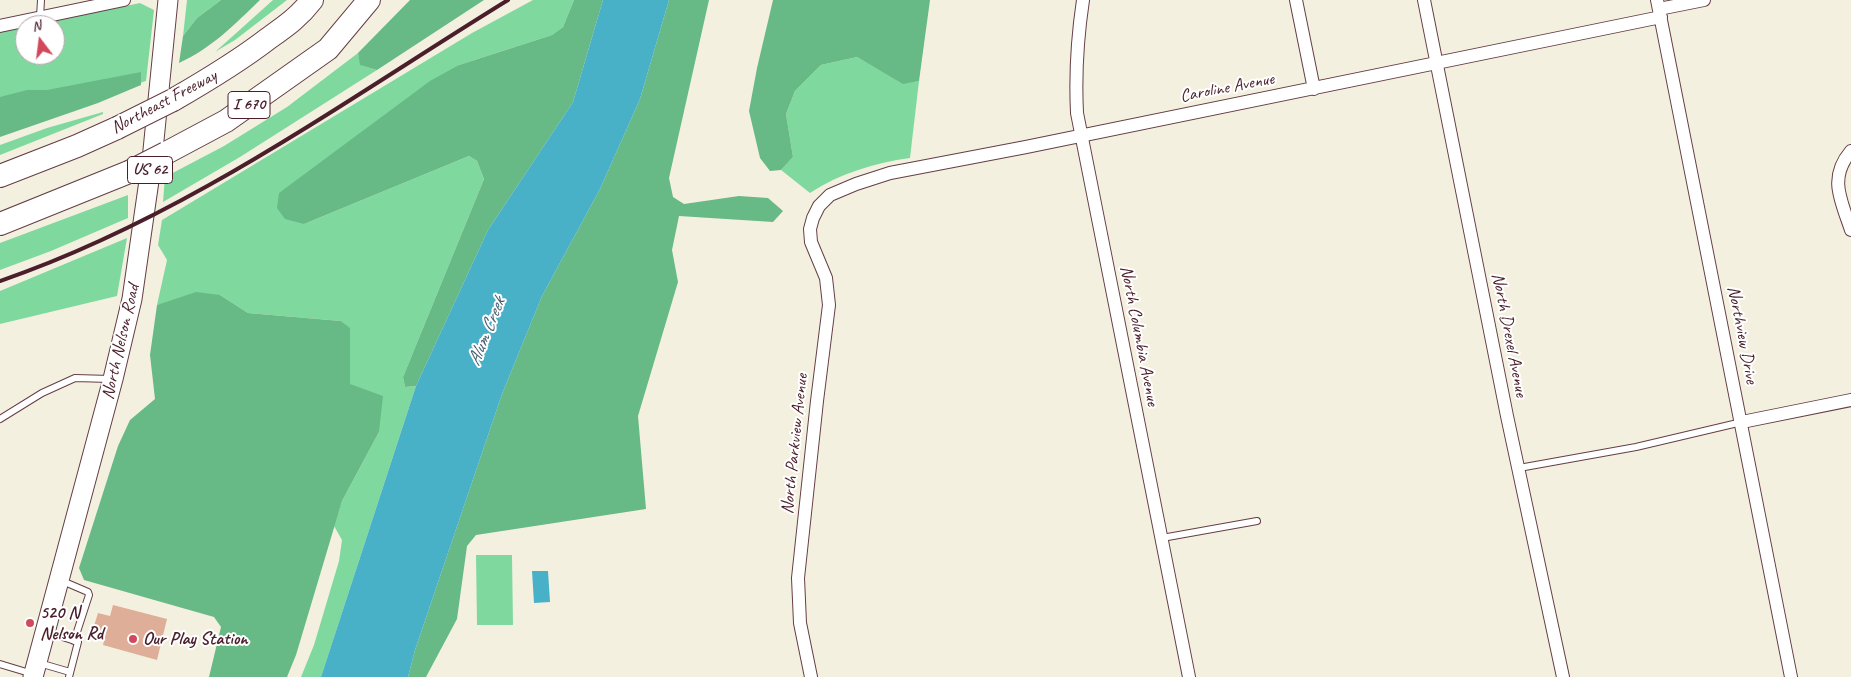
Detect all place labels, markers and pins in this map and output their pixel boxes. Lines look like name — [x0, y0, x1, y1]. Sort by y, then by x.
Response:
place label: 520 N Nelson Rd — [40, 602, 103, 644]
marker: 520 N Nelson Rd — [24, 617, 36, 629]
place label: Our Play Station — [143, 628, 247, 650]
marker: Our Play Station — [127, 633, 139, 645]

